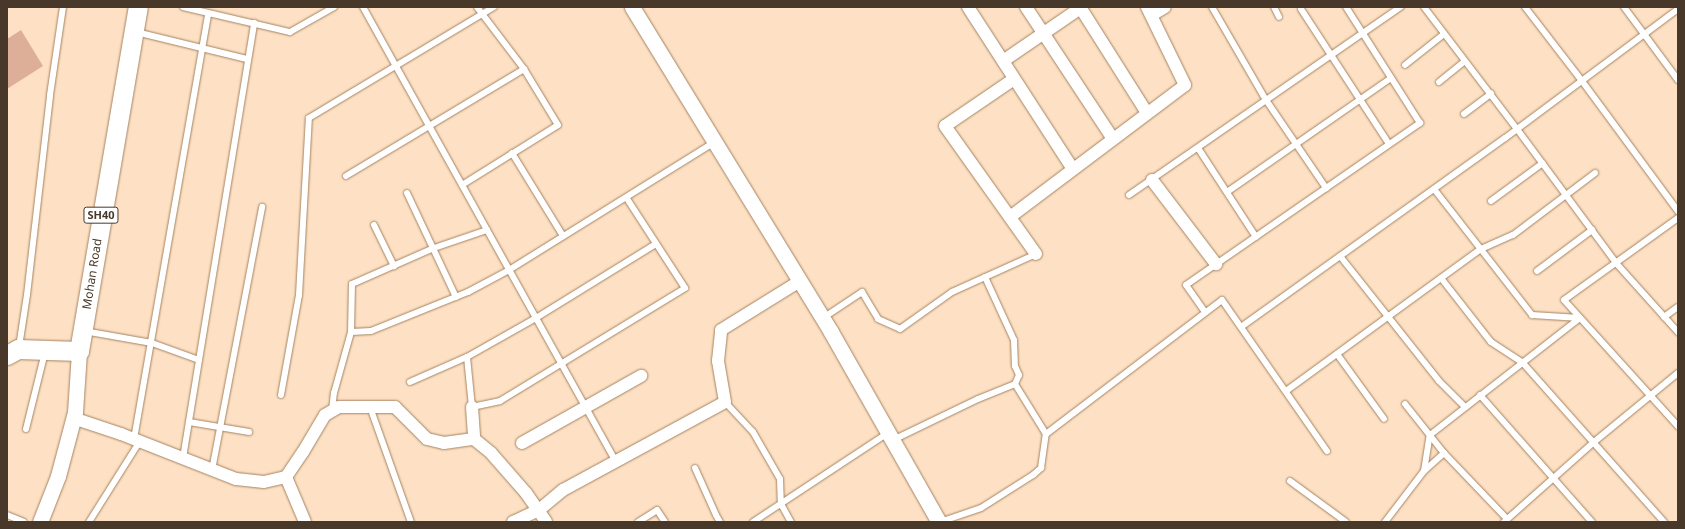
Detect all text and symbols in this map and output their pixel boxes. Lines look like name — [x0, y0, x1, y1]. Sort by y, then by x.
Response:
road number: SH40 — [83, 206, 119, 224]
street label: Mohan Road — [79, 237, 105, 311]

